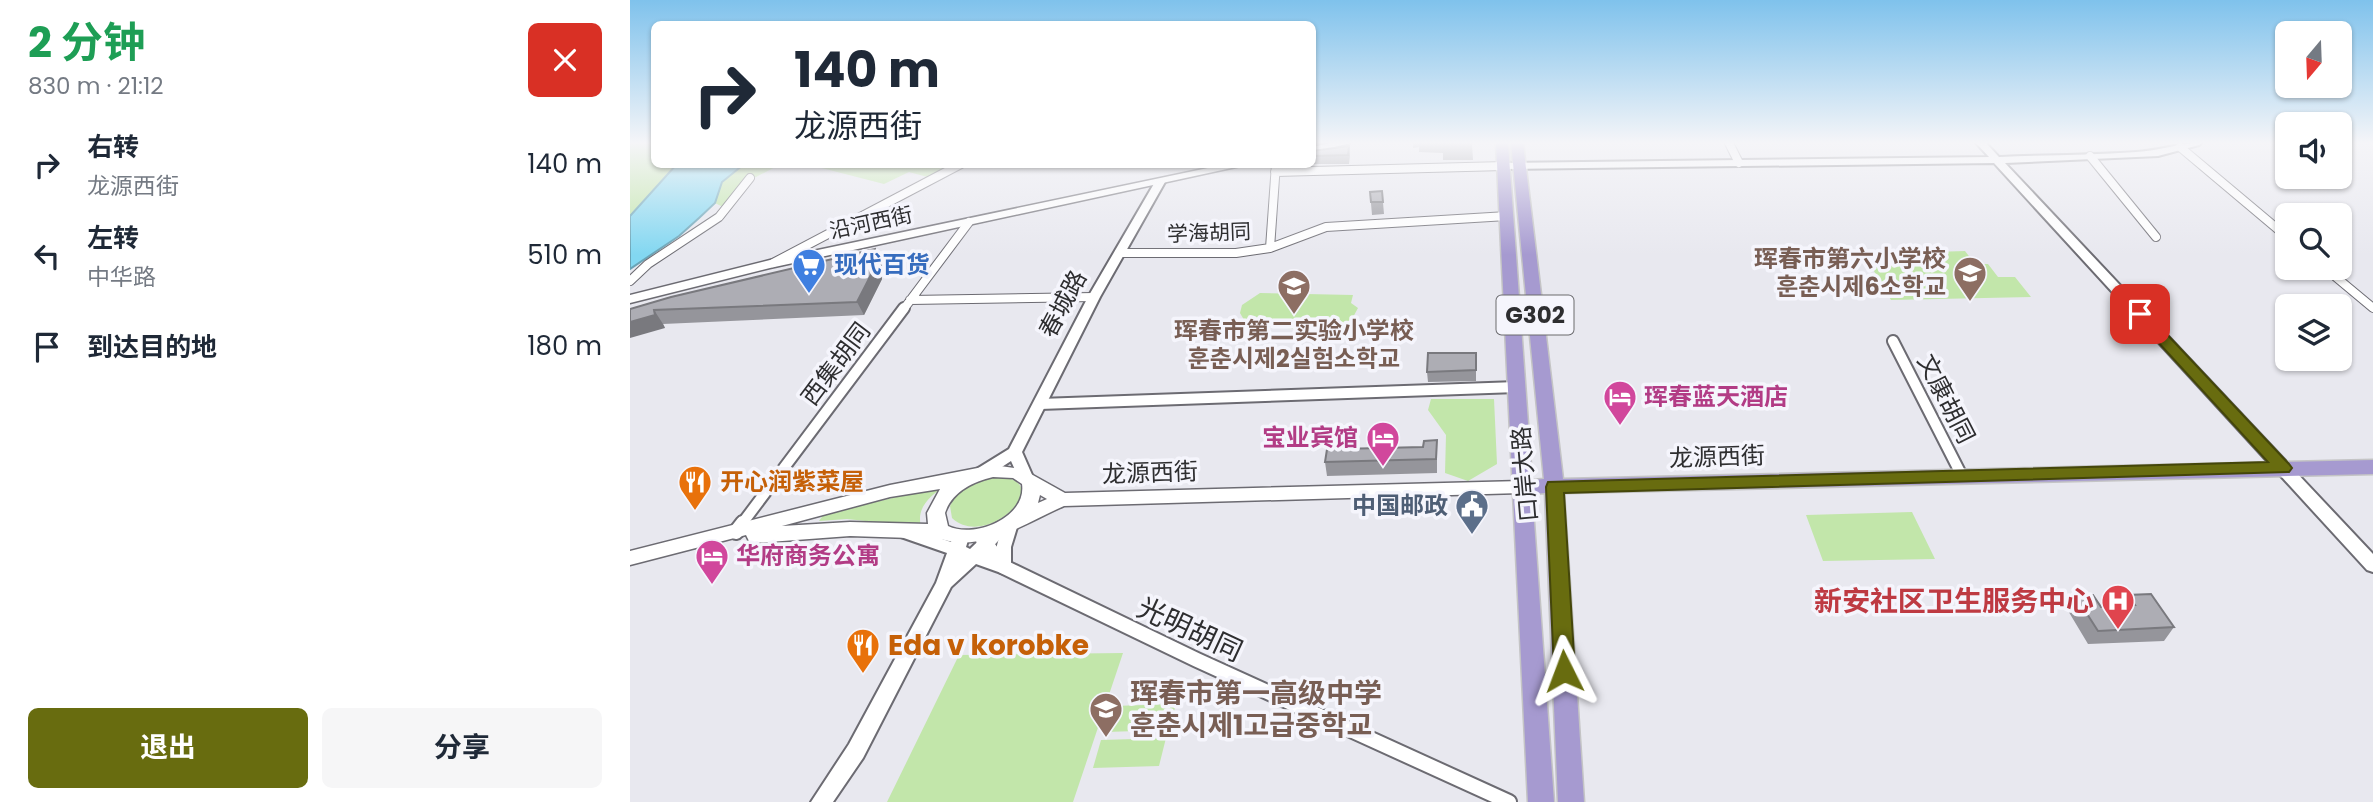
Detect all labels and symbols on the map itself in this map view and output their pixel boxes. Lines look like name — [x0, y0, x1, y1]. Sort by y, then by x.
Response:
north arrow — [2275, 21, 2352, 98]
street label: 沿河西街 — [827, 200, 915, 245]
street label: 学海胡同 — [1167, 217, 1251, 248]
place label: 珲春市第六小学校 훈춘시제6소학교 — [1754, 242, 1946, 303]
supermarket icon: 现代百货 — [790, 246, 828, 295]
place label: 现代百货 — [834, 248, 930, 281]
school or university icon: 珲春市第六小学校 훈춘시제6소학교 — [1951, 254, 1989, 303]
street label: 春城路 — [1031, 264, 1094, 343]
school or university icon: 珲春市第二实验小学校 훈춘시제2실험소학교 — [1275, 267, 1313, 316]
pin — [2110, 284, 2170, 344]
road number: G302 — [1496, 296, 1574, 334]
place label: 珲春市第二实验小学校 훈춘시제2실험소학교 — [1174, 314, 1414, 375]
street label: 西集胡同 — [794, 315, 878, 412]
street label: 文康胡同 — [1910, 349, 1983, 449]
hotel icon: 珲春蓝天酒店 — [1601, 378, 1639, 427]
place label: 珲春蓝天酒店 — [1644, 380, 1788, 413]
hotel icon: 宝业宾馆 — [1364, 419, 1402, 468]
place label: 宝业宾馆 — [1262, 421, 1358, 454]
street label: 口岸大路 — [1504, 425, 1545, 523]
street label: 龙源西街 — [1668, 438, 1766, 475]
street label: 龙源西街 — [1101, 454, 1199, 491]
restaurant icon: 开心润紫菜屋 — [676, 463, 714, 512]
place label: 开心润紫菜屋 — [720, 465, 864, 498]
public building icon: 中国邮政 — [1453, 487, 1491, 536]
place label: 中国邮政 — [1352, 489, 1448, 522]
hotel icon: 华府商务公寓 — [693, 537, 731, 586]
place label: 华府商务公寓 — [736, 539, 880, 572]
place label: 新安社区卫生服务中心 — [1814, 582, 2094, 621]
hospital icon: 新安社区卫生服务中心 — [2099, 582, 2137, 631]
street label: 光明胡同 — [1131, 588, 1249, 671]
restaurant icon: Eda v korobke — [844, 626, 882, 675]
place label: Eda v korobke — [888, 626, 1089, 665]
position arrow — [1527, 634, 1601, 708]
place label: 珲春市第一高级中学 훈춘시제1고급중학교 — [1130, 674, 1382, 745]
school or university icon: 珲春市第一高级中学 훈춘시제1고급중학교 — [1087, 690, 1125, 739]

